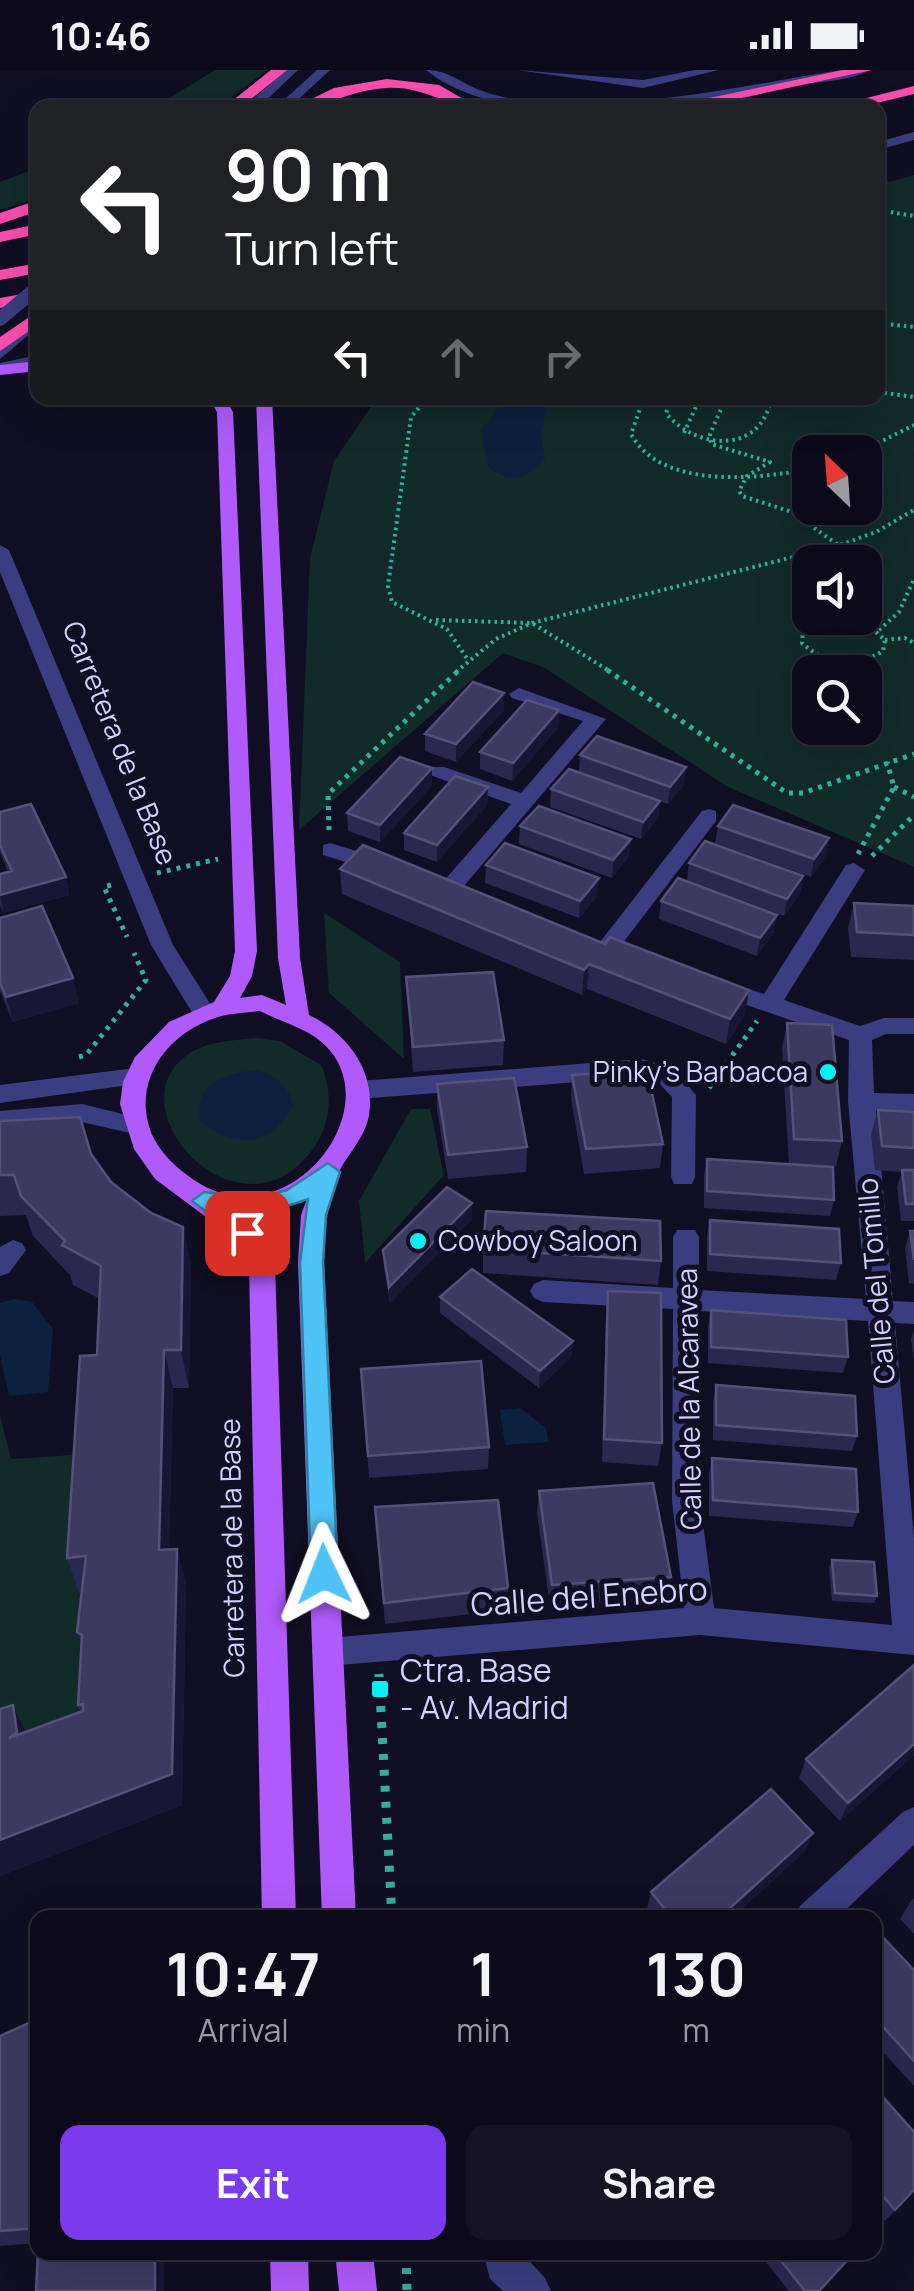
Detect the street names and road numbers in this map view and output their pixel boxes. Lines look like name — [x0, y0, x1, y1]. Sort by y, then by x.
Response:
street label: Carretera de la Base — [55, 615, 187, 870]
street label: Calle del Tomillo — [847, 1176, 903, 1386]
street label: Calle de la Alcaravea — [667, 1268, 709, 1530]
street label: Carretera de la Base — [210, 1418, 252, 1678]
street label: Calle del Enebro — [469, 1566, 709, 1626]

